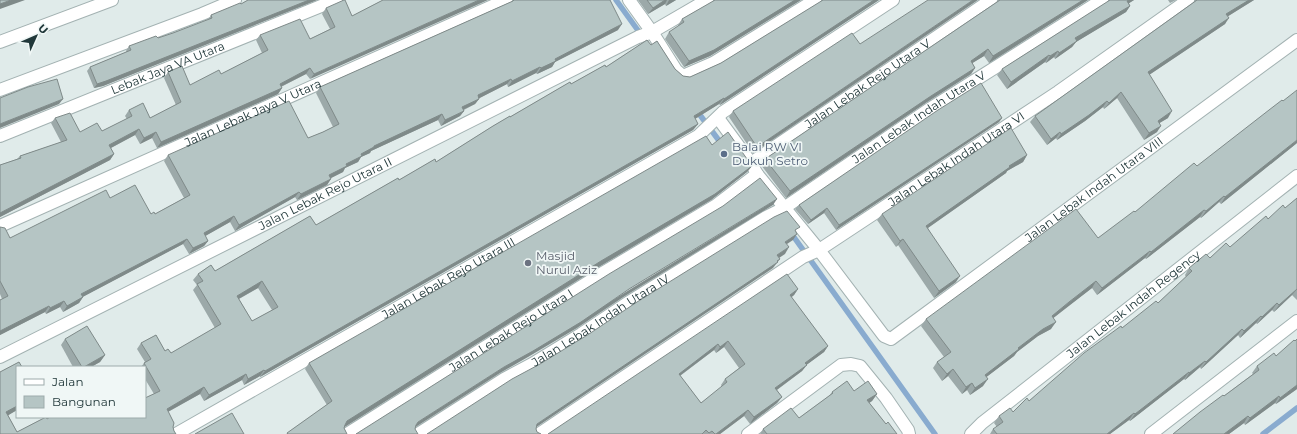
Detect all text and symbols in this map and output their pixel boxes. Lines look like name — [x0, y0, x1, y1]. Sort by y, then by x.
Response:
north arrow — [16, 16, 56, 56]
text: U — [35, 21, 51, 37]
street label: Jalan Lebak Rejo Utara V — [801, 35, 934, 132]
street label: Lebak Jaya VA Utara — [108, 38, 227, 97]
street label: Jalan Lebak Indah Utara V — [848, 67, 989, 167]
street label: Jalan Lebak Jaya V Utara — [181, 76, 323, 150]
street label: Jalan Lebak Indah Utara VI — [884, 108, 1027, 210]
street label: Jalan Lebak Indah Utara VIII — [1021, 133, 1166, 245]
place label: Balai RW VI Dukuh Setro — [732, 139, 808, 168]
marker: Balai RW VI Dukuh Setro — [719, 149, 729, 159]
street label: Jalan Lebak Rejo Utara II — [255, 154, 394, 234]
street label: Jalan Lebak Rejo Utara III — [378, 234, 518, 322]
street label: Jalan Lebak Indah Regency — [1063, 247, 1203, 361]
place label: Masjid Nurul Aziz — [536, 248, 597, 277]
marker: Masjid Nurul Aziz — [523, 258, 533, 268]
street label: Jalan Lebak Indah Utara IV — [528, 271, 672, 370]
street label: Jalan Lebak Rejo Utara I — [445, 286, 576, 375]
legend — [16, 366, 146, 418]
text: Jalan — [51, 374, 84, 389]
text: Bangunan — [52, 394, 116, 409]

